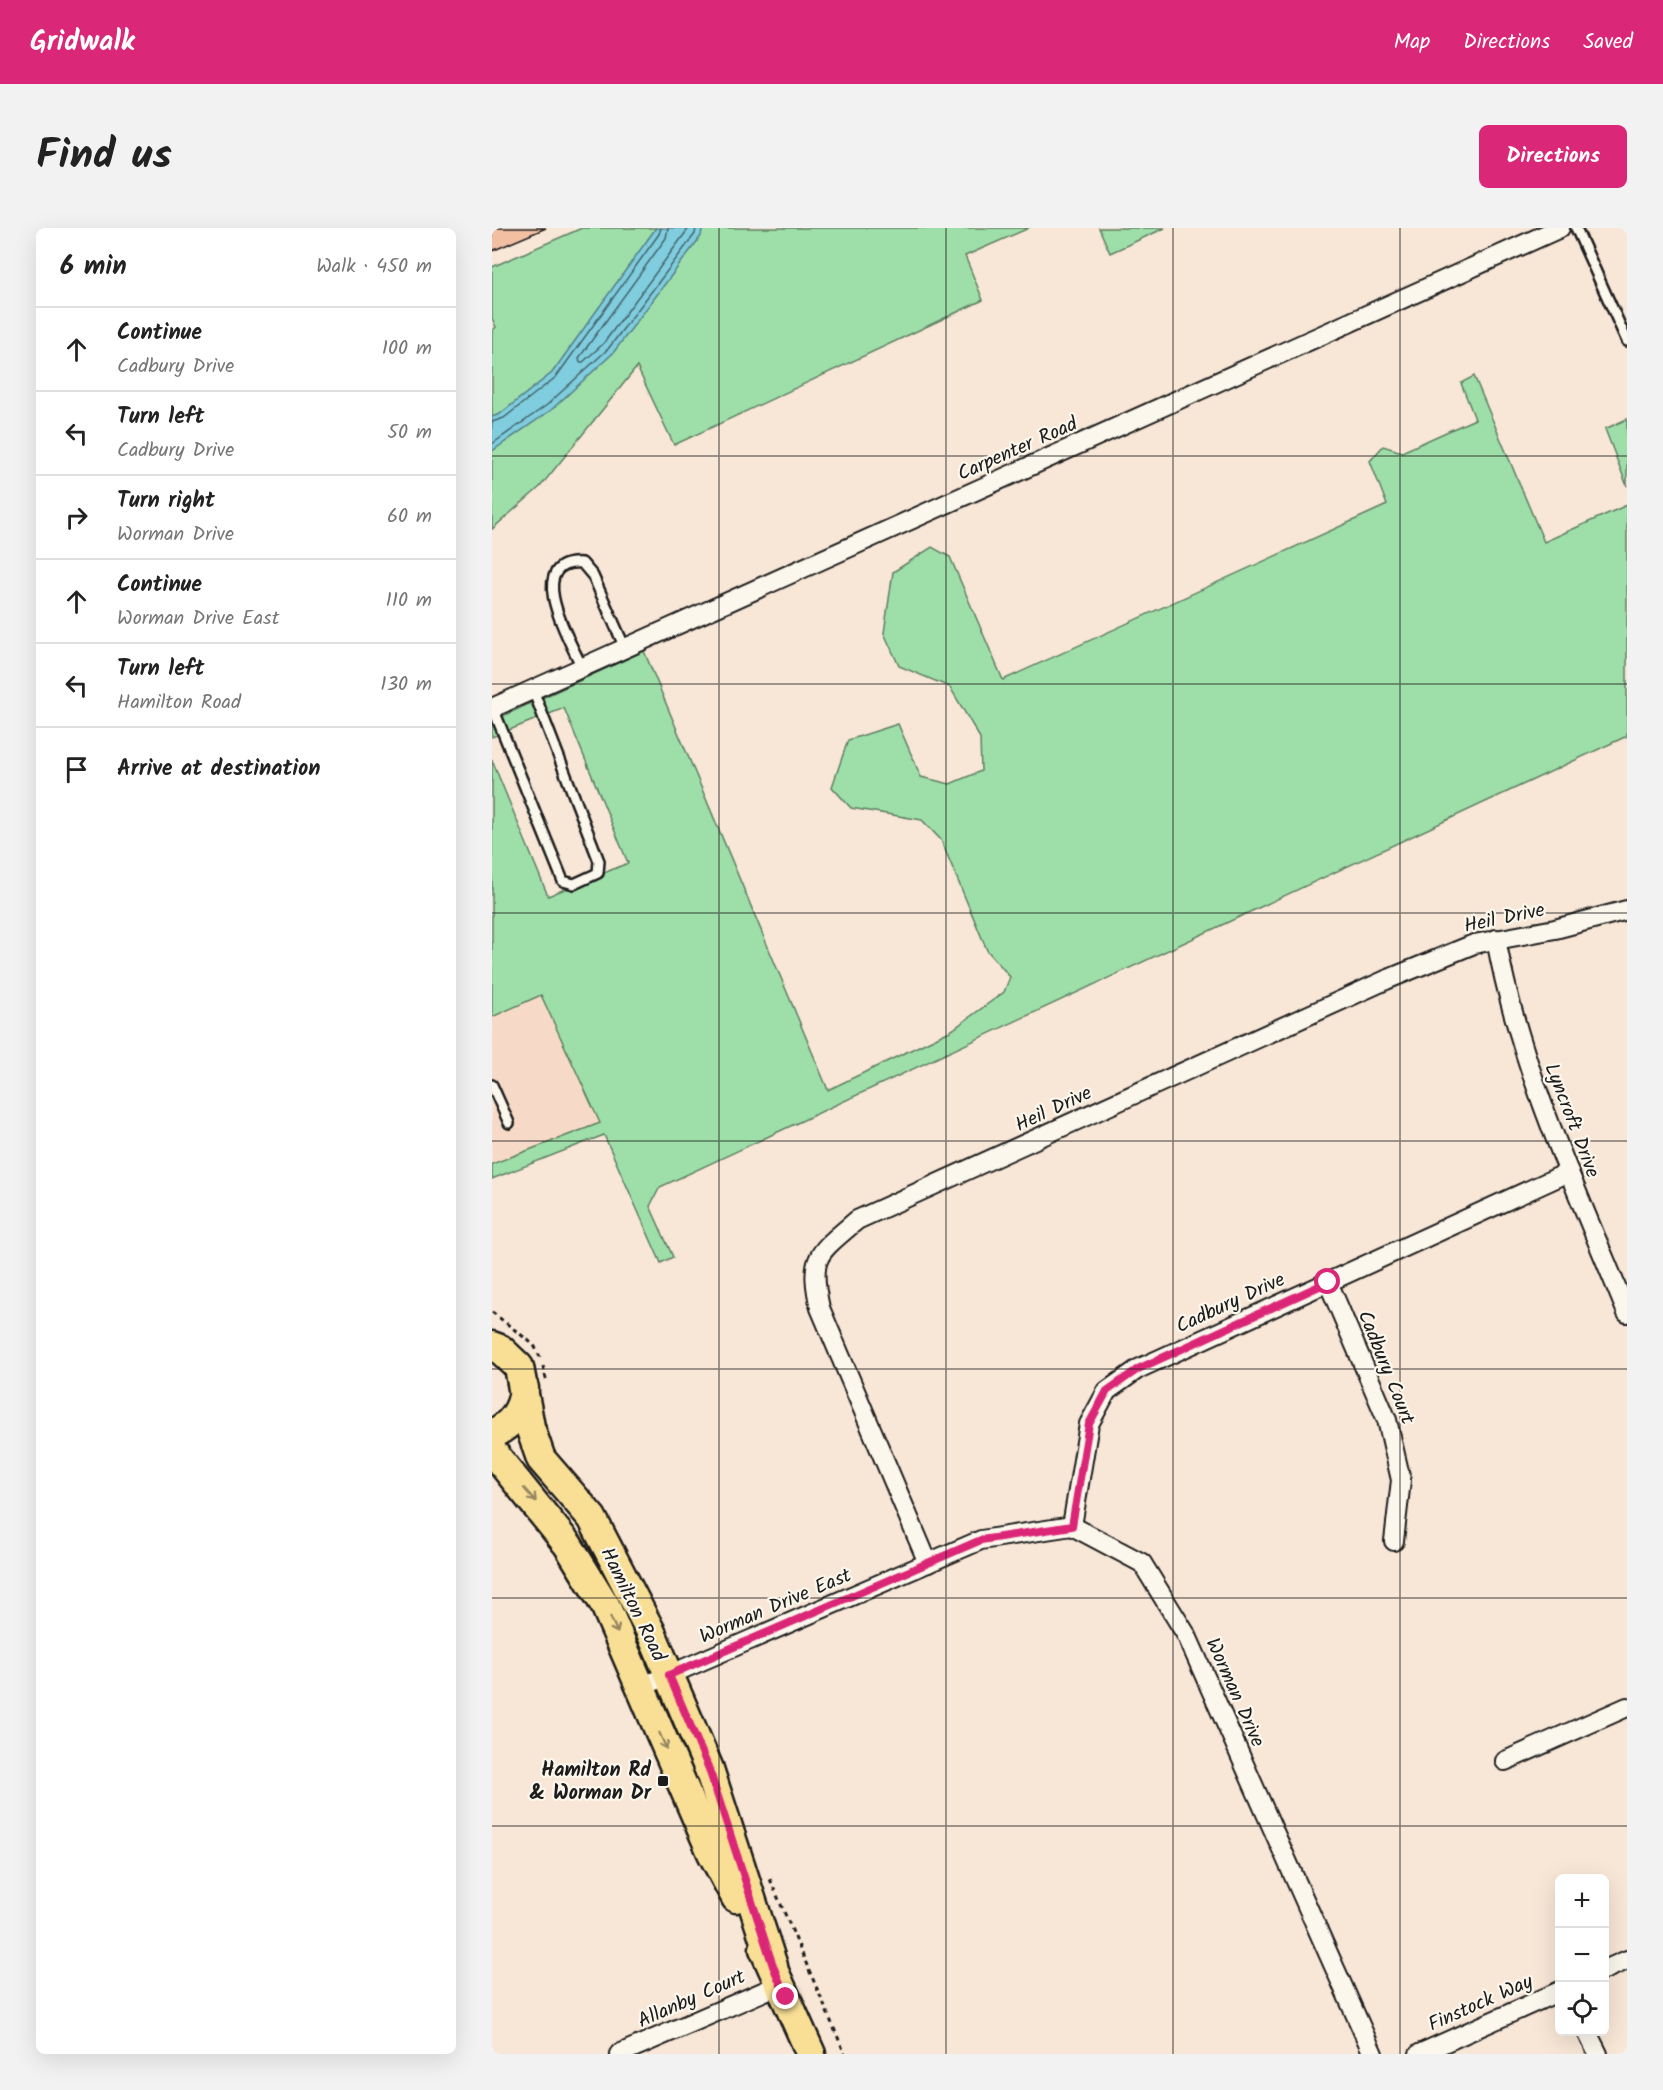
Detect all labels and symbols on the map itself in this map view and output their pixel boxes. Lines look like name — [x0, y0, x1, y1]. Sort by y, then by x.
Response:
street label: Carpenter Road — [953, 409, 1084, 491]
street label: Heil Drive — [1461, 895, 1548, 943]
street label: Lyncroft Drive — [1535, 1059, 1608, 1183]
street label: Heil Drive — [1010, 1078, 1098, 1142]
street label: Cadbury Drive — [1171, 1265, 1291, 1343]
route start — [1314, 1268, 1340, 1294]
street label: Cadbury Court — [1348, 1306, 1423, 1430]
one-way arrow — [522, 1488, 537, 1503]
street label: Hamilton Road — [591, 1542, 674, 1668]
street label: Worman Drive East — [695, 1560, 857, 1653]
one-way arrow — [609, 1616, 620, 1634]
street label: Worman Drive — [1196, 1633, 1273, 1753]
one-way arrow — [658, 1732, 669, 1750]
place label: Hamilton Rd & Worman Dr — [530, 1755, 652, 1810]
marker: Hamilton Rd & Worman Dr — [656, 1774, 670, 1788]
street label: Allanby Court — [633, 1962, 751, 2038]
street label: Finstock Way — [1423, 1966, 1539, 2041]
route end — [772, 1983, 798, 2009]

